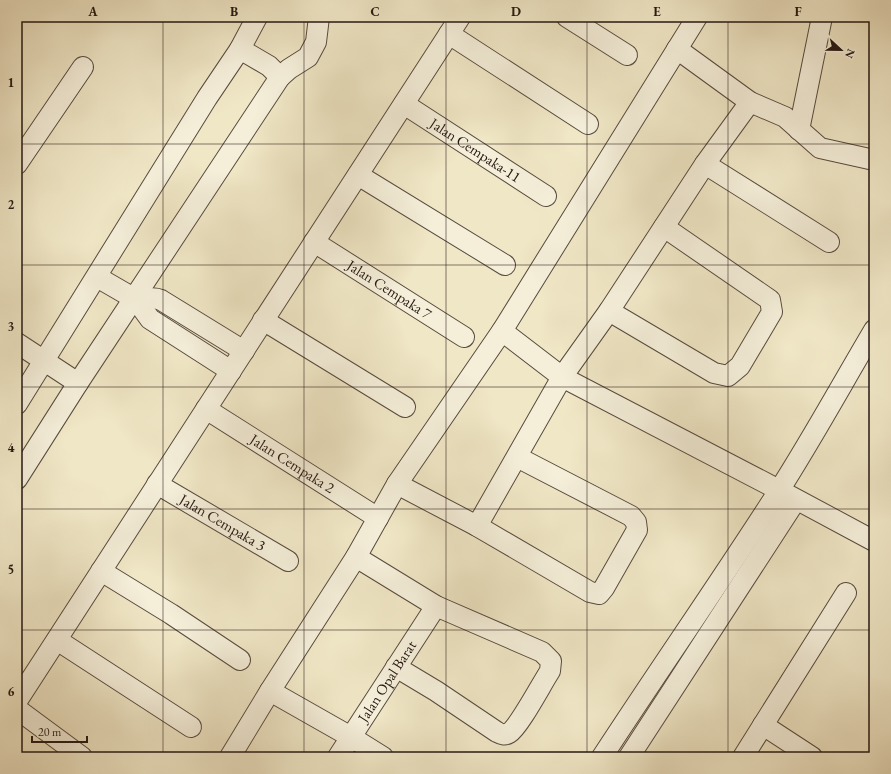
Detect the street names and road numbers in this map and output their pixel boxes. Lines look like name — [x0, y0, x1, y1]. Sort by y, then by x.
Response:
street label: Jalan Cempaka-11 — [425, 112, 525, 186]
street label: Jalan Cempaka 7 — [342, 254, 436, 323]
street label: Jalan Cempaka 2 — [245, 428, 339, 497]
street label: Jalan Cempaka 3 — [175, 488, 269, 555]
street label: Jalan Opal Barat — [352, 636, 420, 727]

